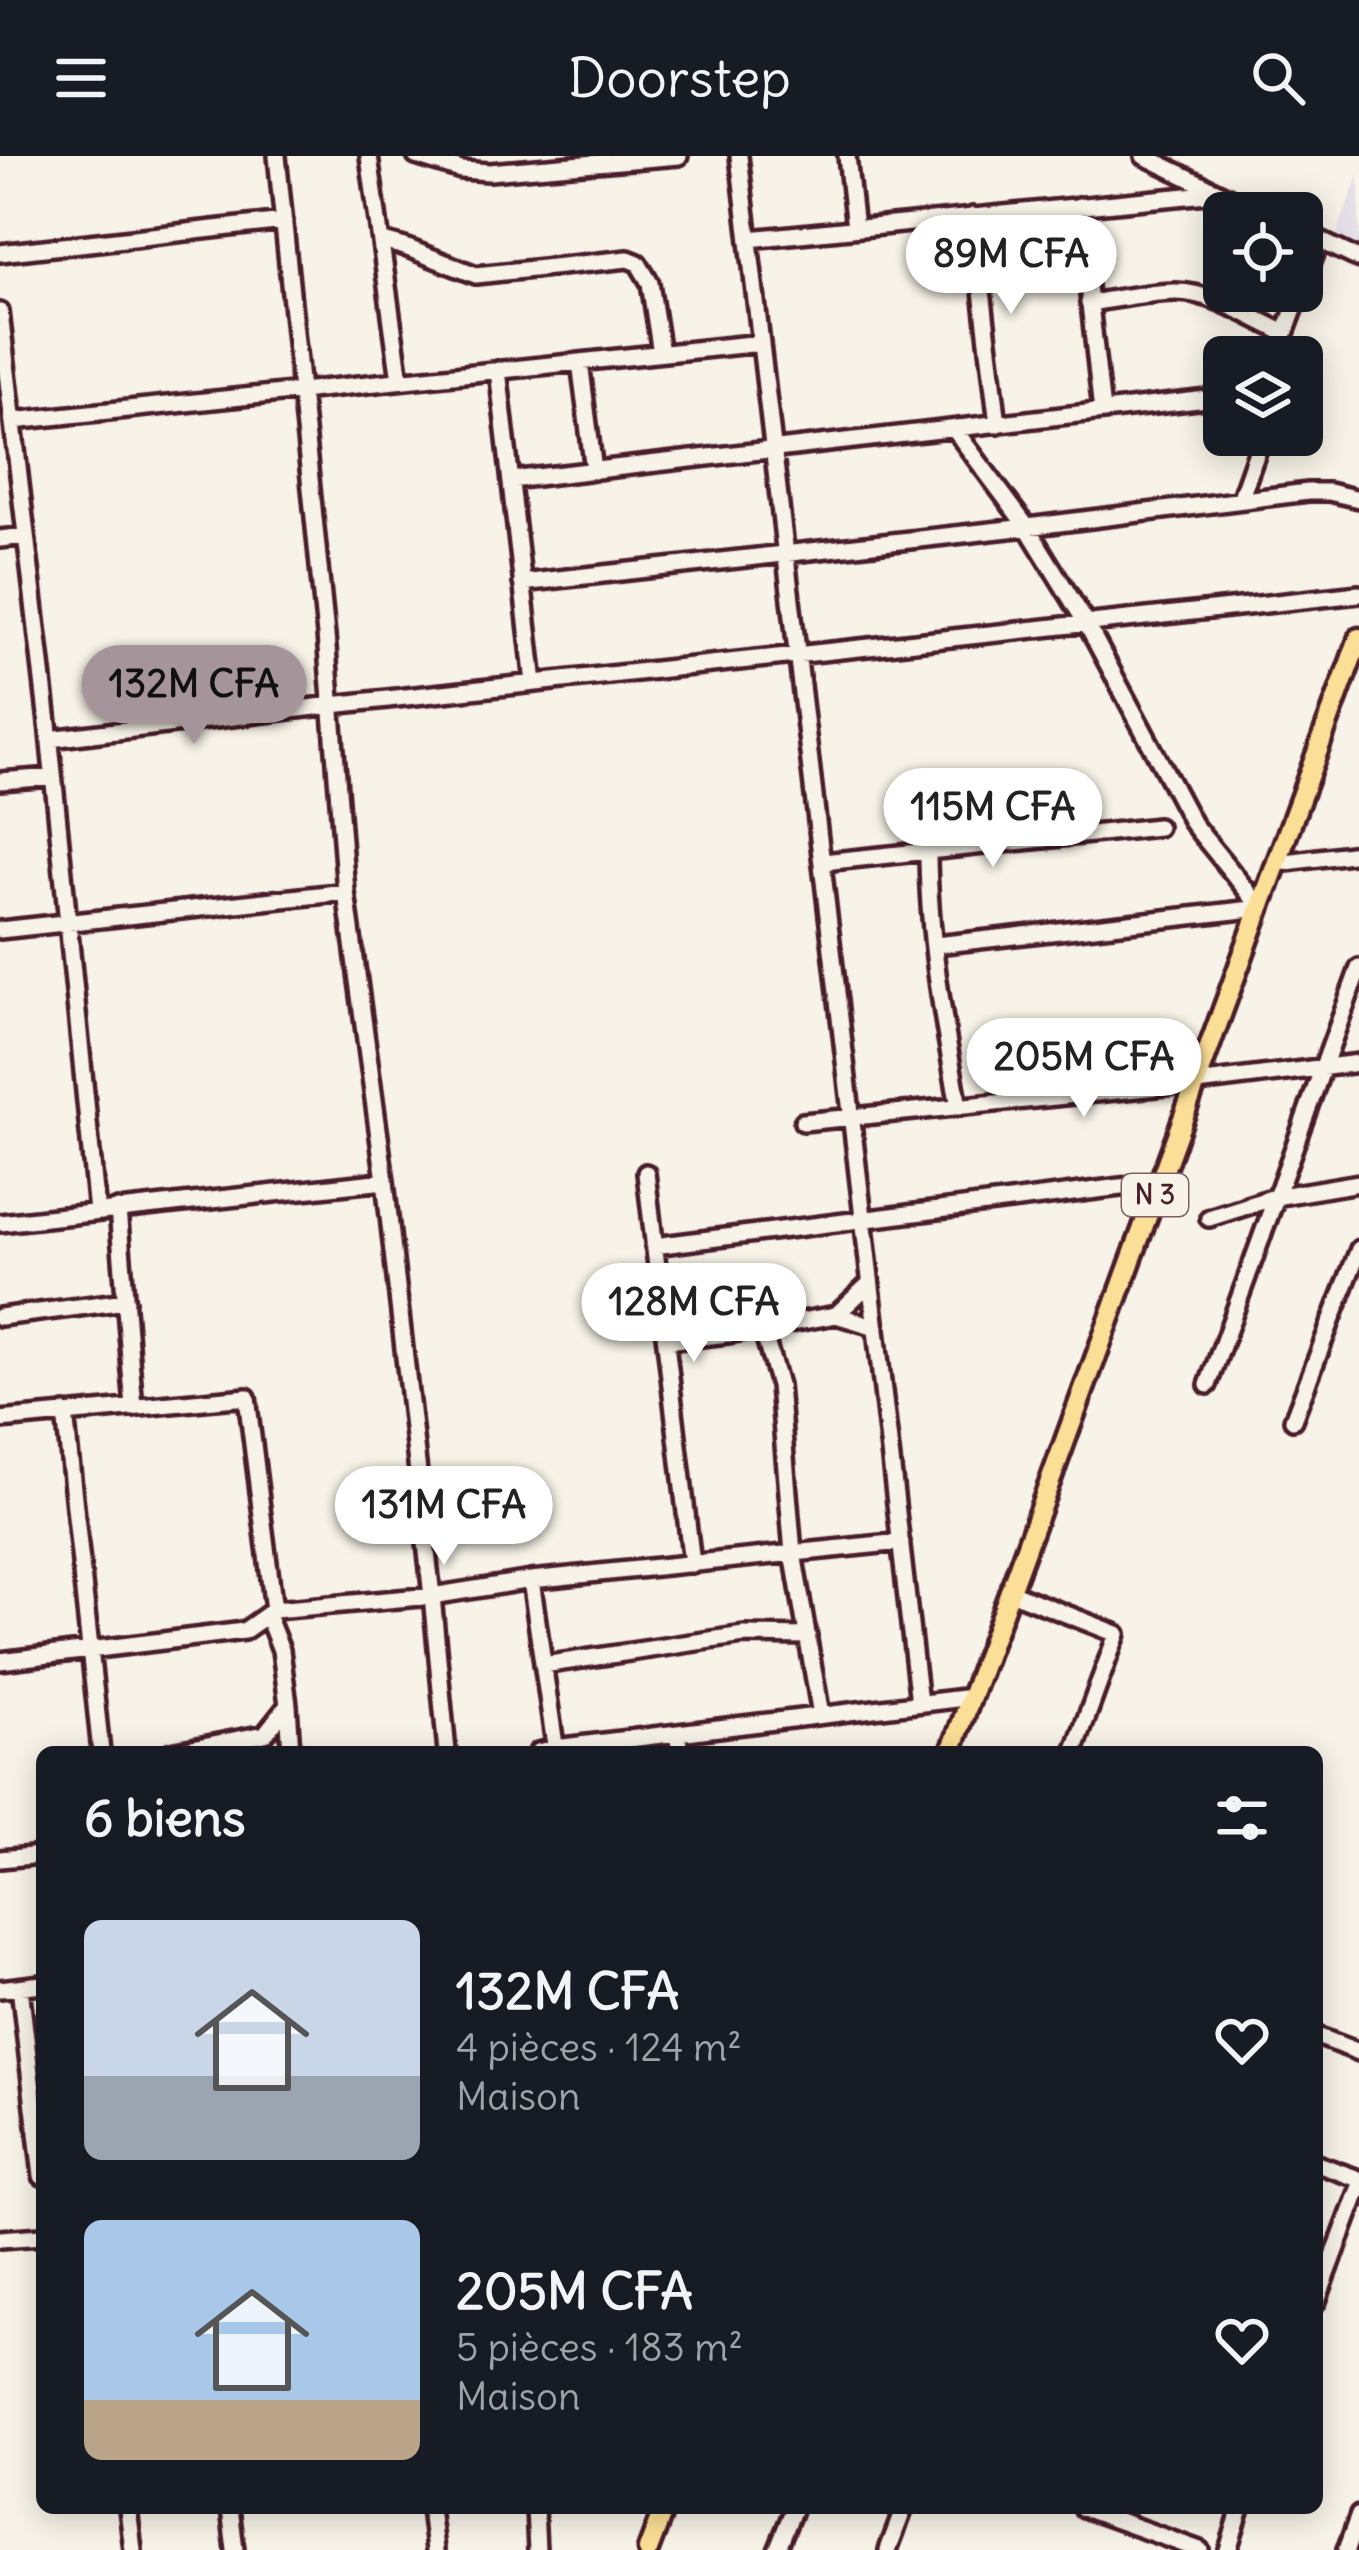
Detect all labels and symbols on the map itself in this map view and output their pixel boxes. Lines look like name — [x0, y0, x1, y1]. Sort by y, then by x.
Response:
pin: 89M CFA — [900, 215, 1122, 317]
pin: 132M CFA — [70, 645, 318, 747]
pin: 115M CFA — [869, 768, 1117, 870]
pin: 205M CFA — [960, 1018, 1208, 1120]
road number: N 3 — [1122, 1174, 1188, 1216]
pin: 128M CFA — [570, 1263, 818, 1365]
pin: 131M CFA — [320, 1466, 568, 1568]

